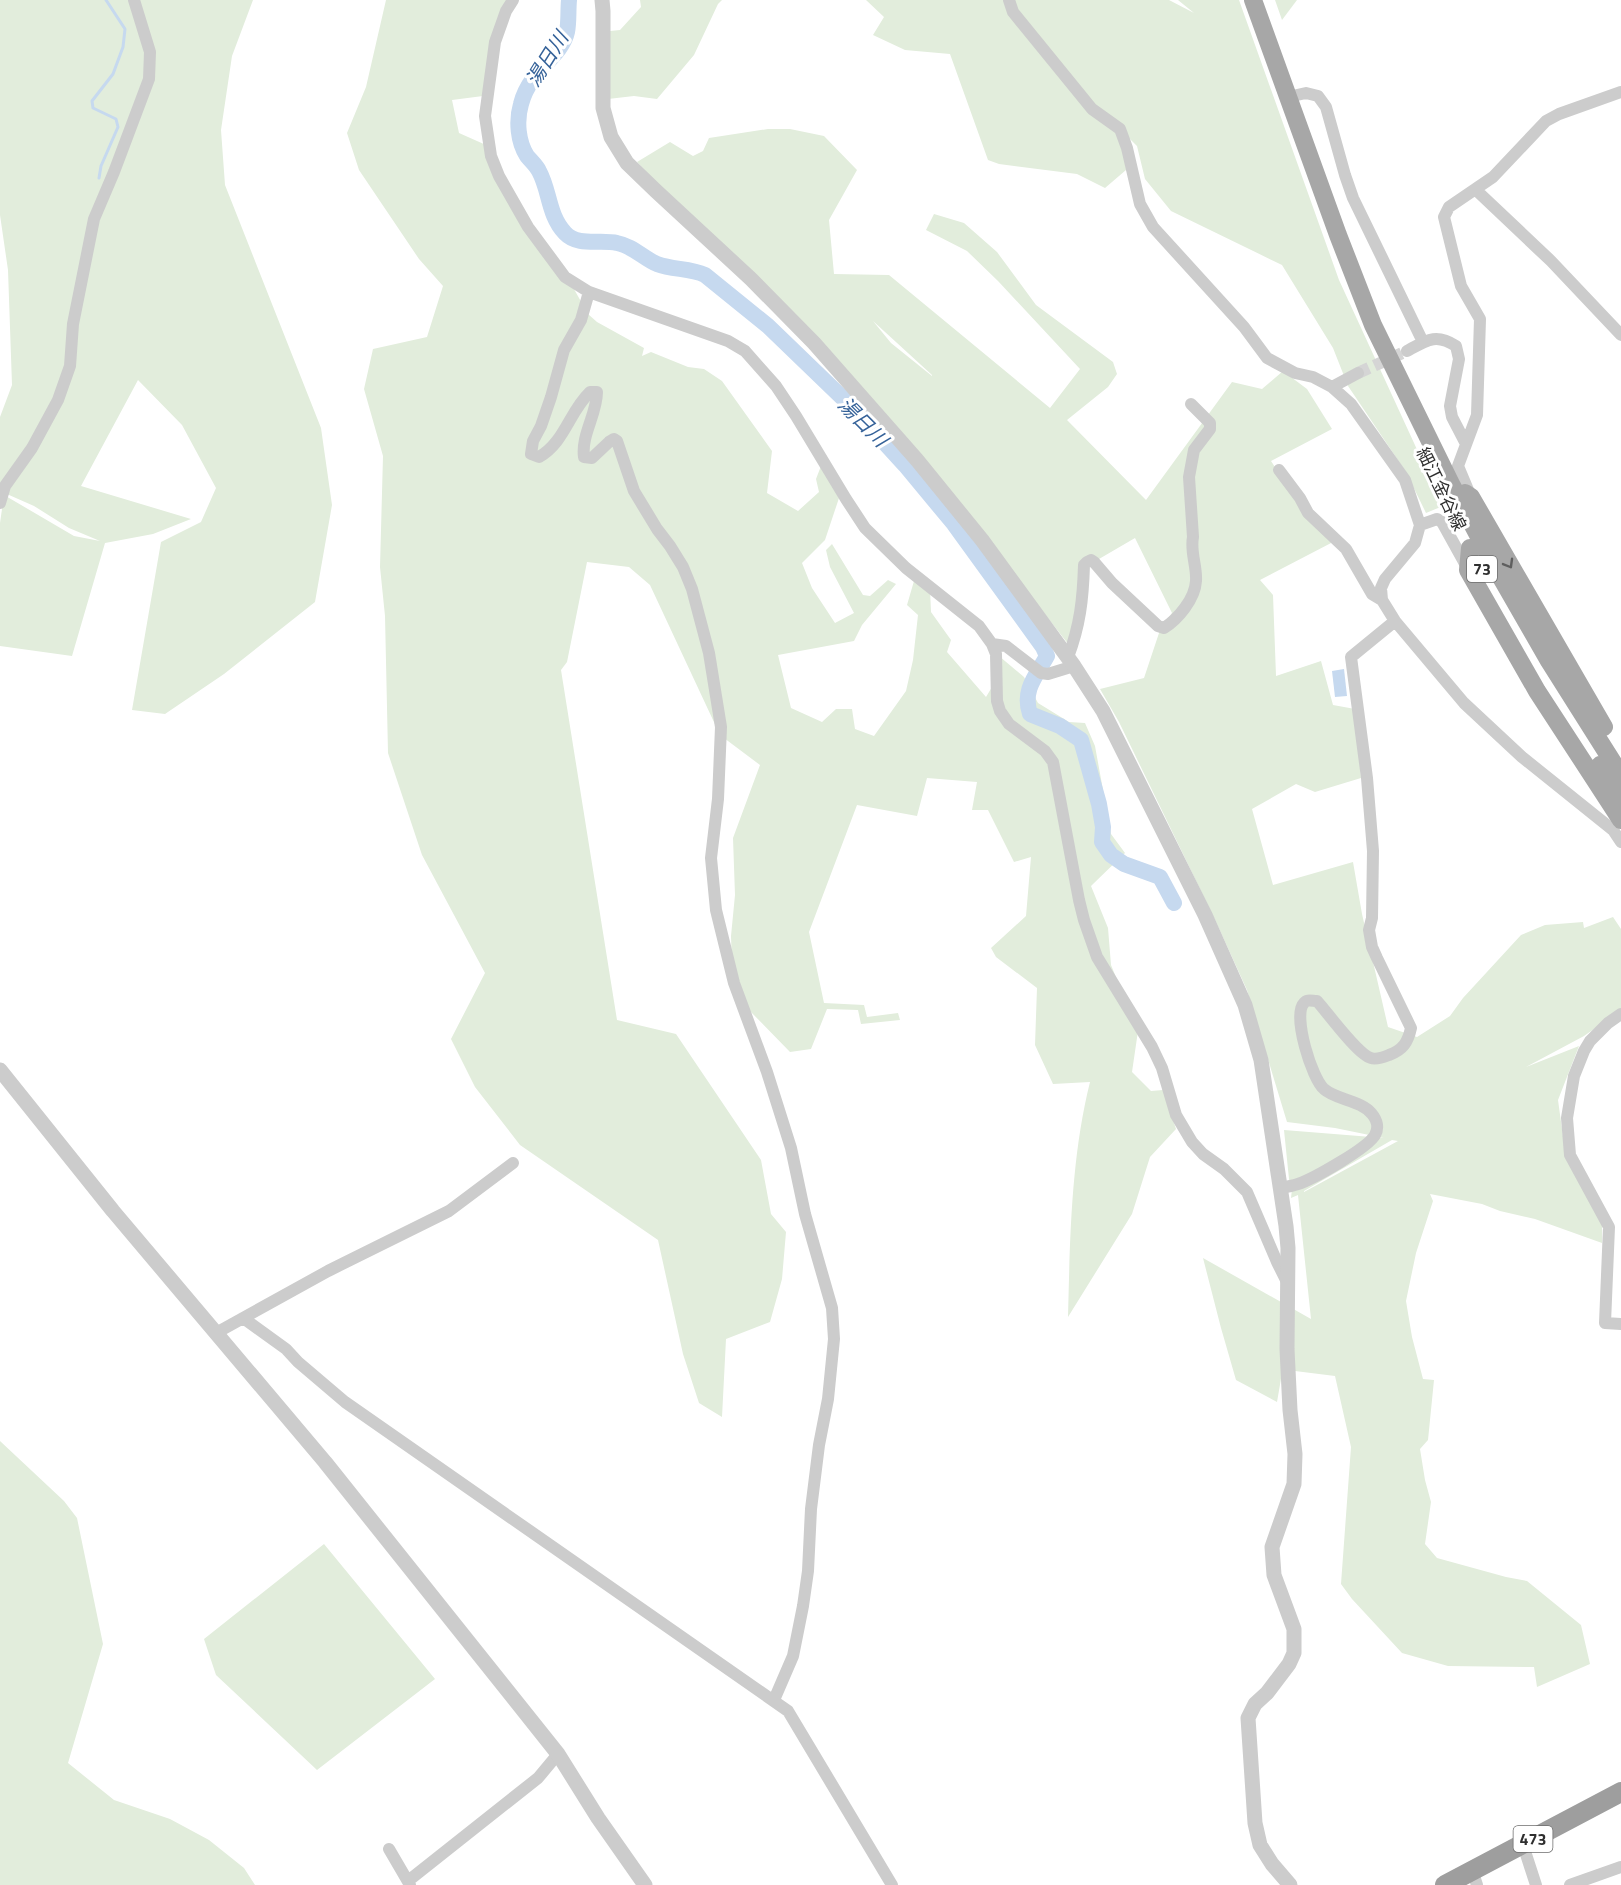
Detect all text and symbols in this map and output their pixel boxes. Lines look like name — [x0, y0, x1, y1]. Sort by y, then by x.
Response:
water label: 湯日川 — [518, 23, 577, 92]
water label: 湯日川 — [831, 389, 897, 455]
street label: 細江金谷線 — [1410, 442, 1473, 535]
road number: 73 — [1467, 556, 1497, 582]
one-way arrow — [1501, 558, 1513, 568]
road number: 473 — [1514, 1826, 1552, 1852]

